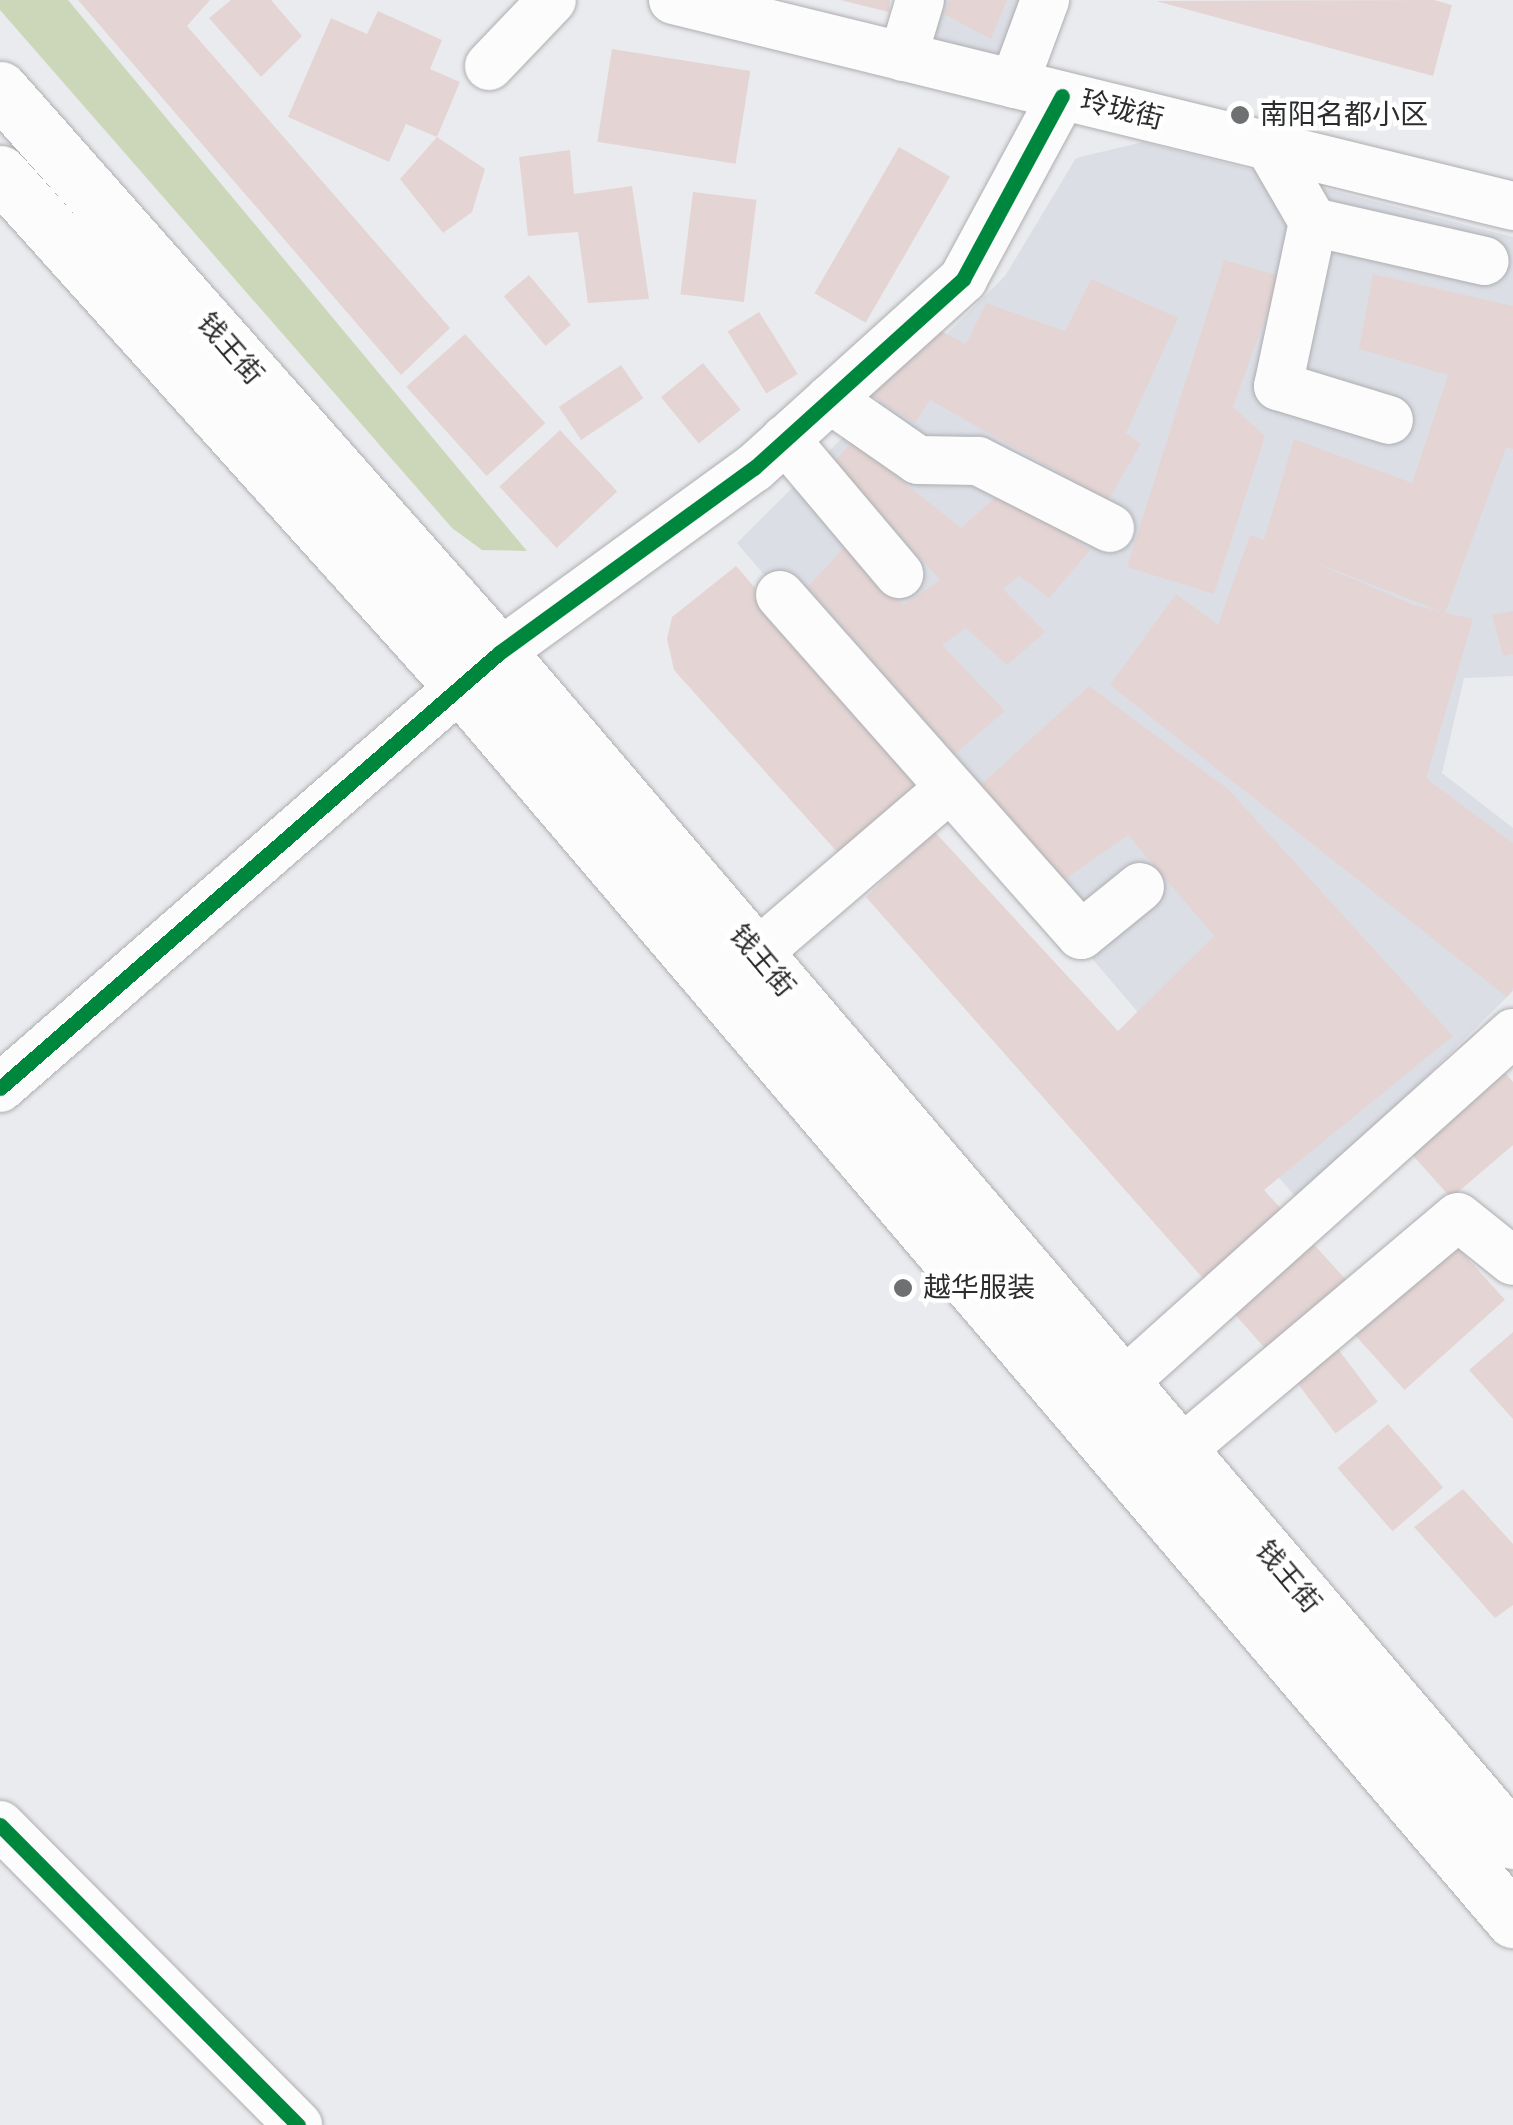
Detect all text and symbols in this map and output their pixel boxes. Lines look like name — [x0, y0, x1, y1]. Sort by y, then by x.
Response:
street label: 玲珑街 — [1077, 84, 1167, 136]
place label: 南阳名都小区 — [1260, 98, 1428, 132]
marker: 南阳名都小区 — [1229, 104, 1251, 126]
street label: 钱王街 — [190, 306, 270, 392]
street label: 钱王街 — [722, 918, 802, 1004]
place label: 越华服装 — [923, 1271, 1035, 1305]
marker: 越华服装 — [892, 1277, 914, 1299]
street label: 钱王街 — [1248, 1534, 1328, 1620]

